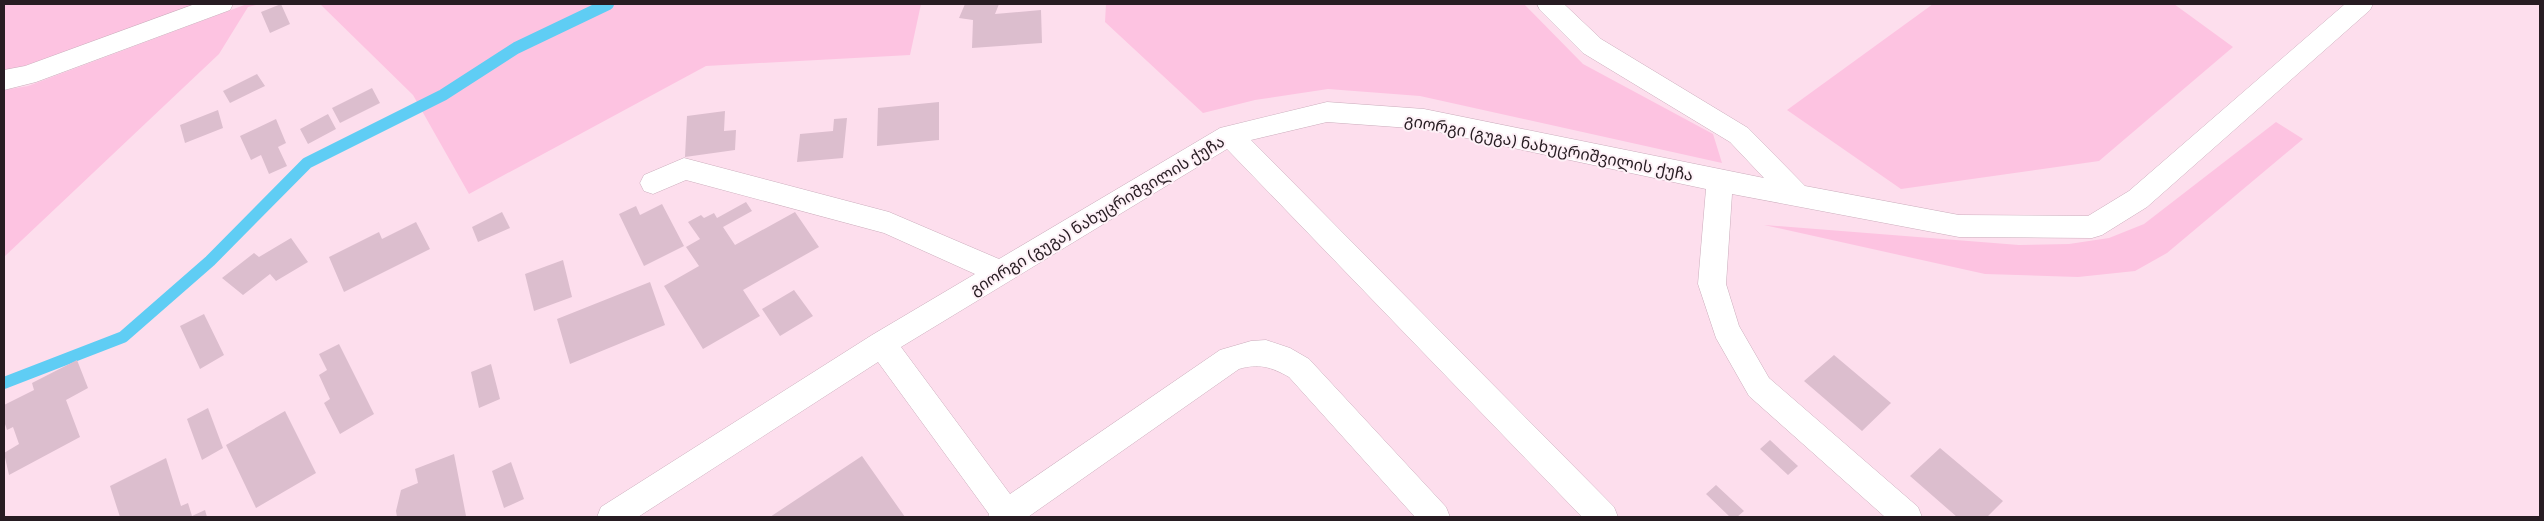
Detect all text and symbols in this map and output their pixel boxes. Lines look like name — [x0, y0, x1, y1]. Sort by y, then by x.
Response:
street label: გიორგი (გუგა) ნახუცრიშვილის ქუჩა — [1403, 111, 1695, 187]
street label: გიორგი (გუგა) ნახუცრიშვილის ქუჩა — [967, 133, 1229, 301]

